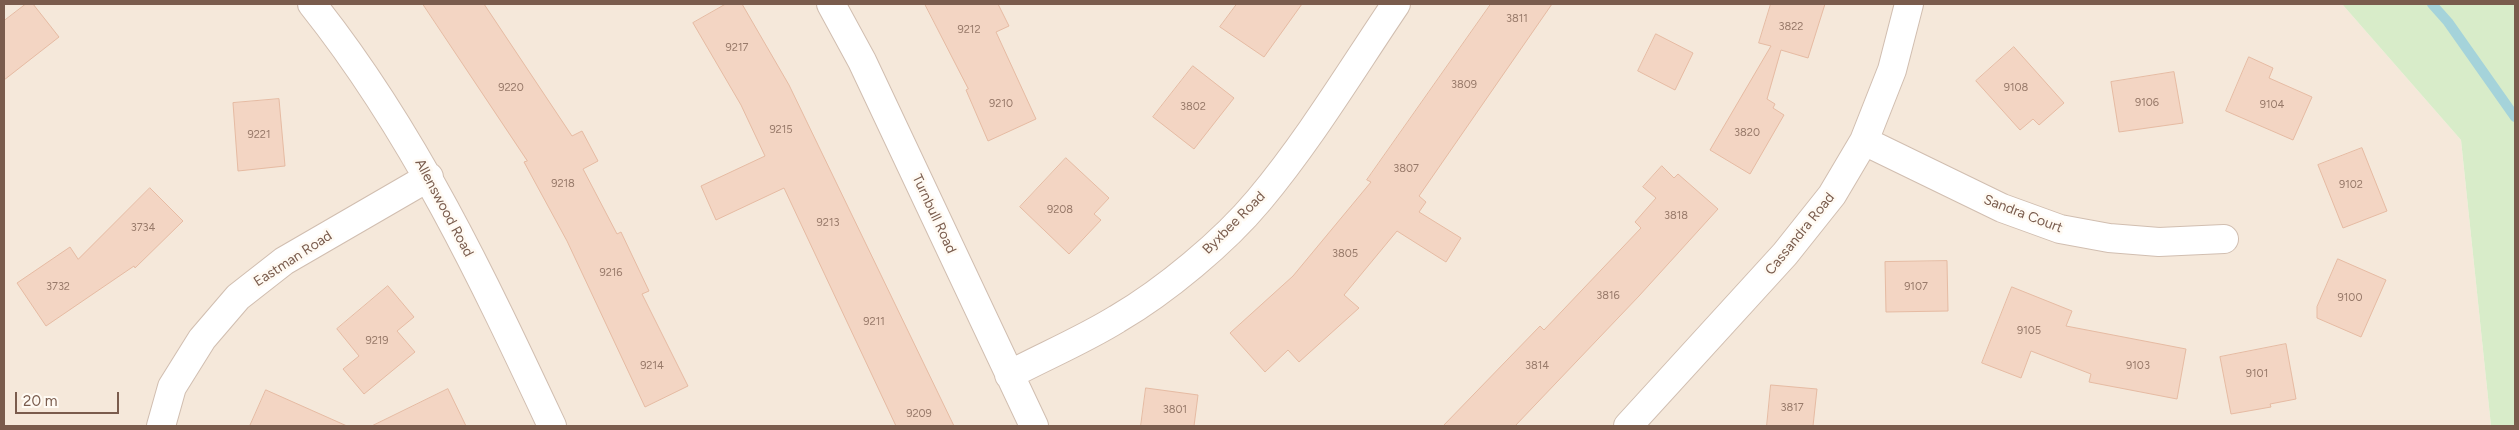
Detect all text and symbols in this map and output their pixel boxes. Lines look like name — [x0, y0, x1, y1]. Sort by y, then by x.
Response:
house number: 3811 — [1506, 12, 1528, 26]
house number: 3822 — [1778, 20, 1804, 34]
house number: 9212 — [957, 23, 981, 37]
house number: 9217 — [726, 41, 748, 55]
house number: 3809 — [1451, 78, 1477, 92]
house number: 9220 — [498, 81, 524, 95]
house number: 9108 — [2004, 81, 2028, 95]
house number: 9106 — [2135, 96, 2159, 110]
house number: 9210 — [989, 97, 1013, 111]
house number: 9104 — [2260, 98, 2284, 112]
house number: 3802 — [1180, 100, 1206, 114]
house number: 9215 — [769, 123, 793, 137]
house number: 3820 — [1734, 126, 1760, 140]
house number: 9221 — [247, 128, 271, 142]
street label: Allenswood Road — [411, 156, 477, 260]
house number: 3807 — [1393, 162, 1419, 176]
street label: Turnbull Road — [908, 172, 960, 256]
house number: 9218 — [551, 177, 575, 191]
house number: 9102 — [2339, 178, 2363, 192]
street label: Byxbee Road — [1199, 188, 1269, 258]
street label: Cassandra Road — [1762, 189, 1838, 279]
street label: Sandra Court — [1981, 191, 2065, 237]
house number: 9208 — [1047, 203, 1073, 217]
house number: 3818 — [1664, 209, 1688, 223]
house number: 9213 — [817, 216, 839, 230]
house number: 3734 — [131, 221, 155, 235]
street label: Eastman Road — [251, 228, 335, 290]
house number: 3805 — [1332, 247, 1358, 261]
house number: 9216 — [599, 266, 623, 280]
house number: 3732 — [46, 280, 70, 294]
house number: 9107 — [1904, 280, 1928, 294]
house number: 3816 — [1596, 289, 1620, 303]
house number: 9100 — [2338, 291, 2362, 305]
house number: 9211 — [863, 315, 885, 329]
house number: 9105 — [2017, 324, 2041, 338]
house number: 9219 — [365, 334, 389, 348]
house number: 9214 — [640, 359, 664, 373]
house number: 3814 — [1525, 359, 1549, 373]
house number: 9103 — [2126, 359, 2150, 373]
house number: 9101 — [2246, 367, 2268, 381]
scale bar — [18, 382, 121, 414]
text: 20 m — [23, 392, 57, 410]
house number: 3817 — [1780, 401, 1804, 415]
house number: 3801 — [1163, 403, 1187, 417]
house number: 9209 — [906, 407, 932, 421]

